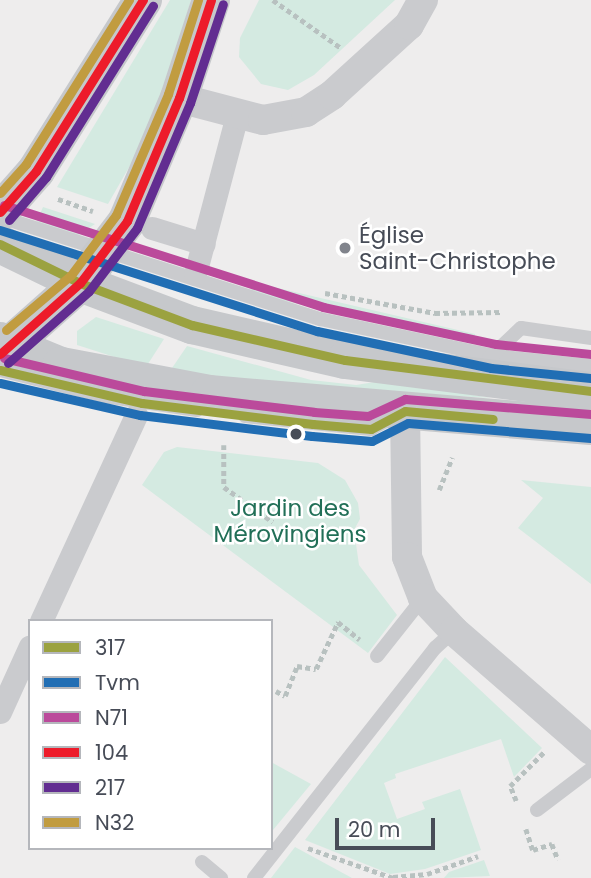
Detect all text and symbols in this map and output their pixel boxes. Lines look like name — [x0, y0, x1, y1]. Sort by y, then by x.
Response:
place label: Église Saint-Christophe — [359, 221, 556, 275]
marker: Église Saint-Christophe — [337, 240, 353, 256]
unlabelled marker — [289, 427, 303, 441]
park label: Jardin des Mérovingiens — [214, 494, 366, 548]
legend — [28, 619, 273, 850]
text: 317 — [95, 633, 126, 662]
text: Tvm — [95, 668, 140, 697]
text: N71 — [95, 703, 128, 732]
text: 104 — [95, 738, 128, 767]
text: 217 — [95, 773, 125, 802]
scale bar — [339, 804, 439, 848]
text: N32 — [95, 808, 134, 837]
text: 20 m — [348, 815, 401, 844]

